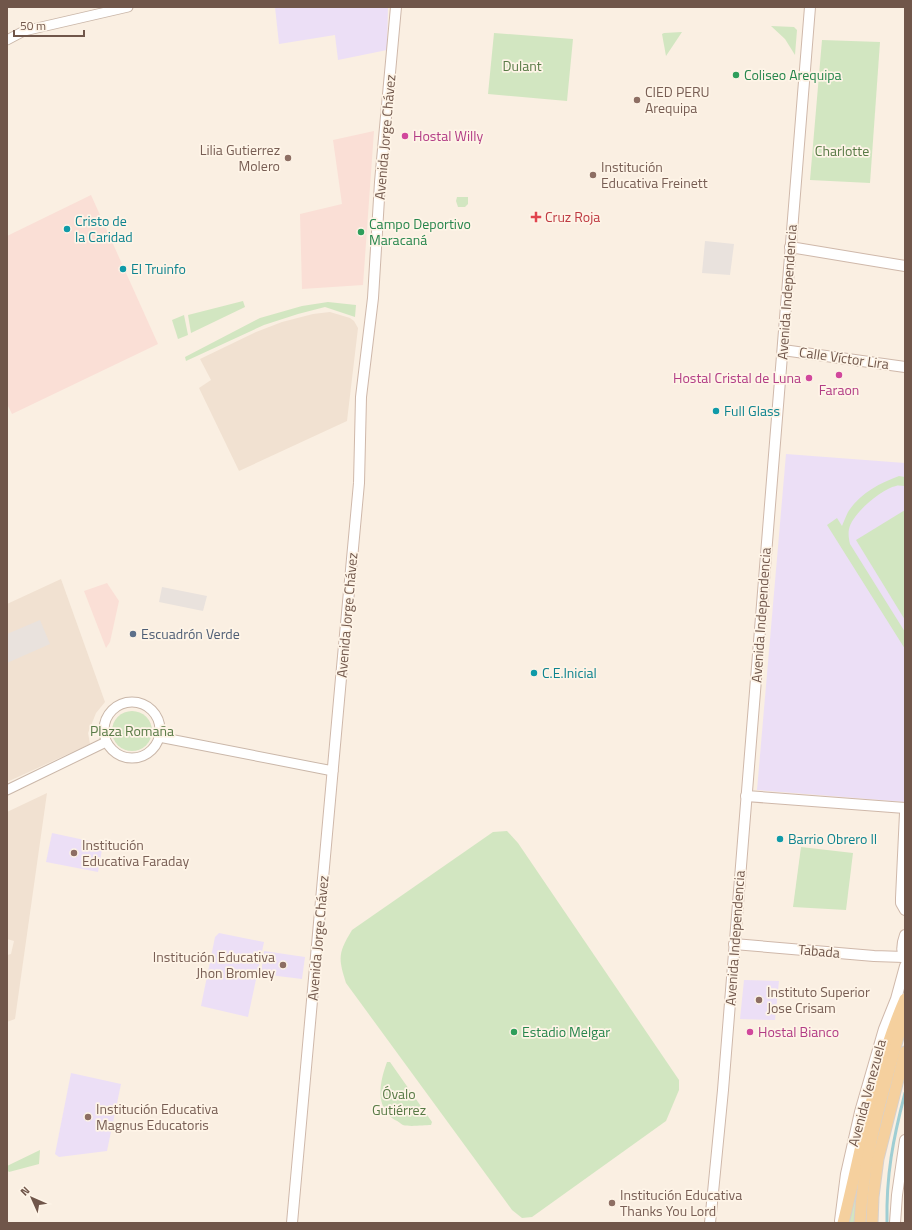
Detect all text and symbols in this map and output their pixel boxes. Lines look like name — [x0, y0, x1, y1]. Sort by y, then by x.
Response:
scale bar — [14, 12, 84, 38]
text: 50 m — [20, 16, 46, 35]
park label: Dulant — [502, 55, 542, 76]
place label: Coliseo Arequipa — [744, 64, 842, 85]
marker: Coliseo Arequipa — [731, 70, 741, 80]
street label: Avenida Jorge Chávez — [369, 74, 400, 200]
place label: CIED PERU Arequipa — [645, 81, 710, 118]
marker: CIED PERU Arequipa — [632, 95, 642, 105]
place label: Hostal Willy — [413, 125, 483, 146]
marker: Hostal Willy — [400, 131, 410, 141]
place label: Lilia Gutierrez Molero — [200, 139, 280, 176]
park label: Charlotte — [815, 140, 869, 161]
marker: Lilia Gutierrez Molero — [283, 153, 293, 163]
place label: Institución Educativa Freinett — [601, 156, 708, 193]
marker: Institución Educativa Freinett — [588, 170, 598, 180]
place label: Cruz Roja — [545, 206, 600, 227]
place label: Cristo de la Caridad — [75, 210, 133, 247]
marker: Cruz Roja — [530, 211, 542, 223]
place label: Campo Deportivo Maracaná — [369, 213, 471, 250]
marker: Cristo de la Caridad — [62, 224, 72, 234]
street label: Avenida Independencia — [771, 224, 802, 360]
marker: Campo Deportivo Maracaná — [356, 227, 366, 237]
place label: El Truinfo — [131, 258, 186, 279]
marker: El Truinfo — [118, 264, 128, 274]
street label: Calle Víctor Lira — [798, 341, 890, 374]
place label: Hostal Cristal de Luna — [673, 367, 801, 388]
marker: Faraon — [834, 370, 844, 380]
marker: Hostal Cristal de Luna — [804, 373, 814, 383]
place label: Faraon — [819, 379, 859, 400]
place label: Full Glass — [724, 400, 780, 421]
marker: Full Glass — [711, 406, 721, 416]
street label: Avenida Independencia — [745, 547, 776, 683]
street label: Avenida Jorge Chávez — [331, 552, 362, 678]
place label: Escuadrón Verde — [141, 623, 240, 644]
marker: Escuadrón Verde — [128, 629, 138, 639]
place label: C.E.Inicial — [542, 662, 597, 683]
marker: C.E.Inicial — [529, 668, 539, 678]
park label: Plaza Romaña — [90, 720, 174, 741]
place label: Barrio Obrero II — [788, 828, 877, 849]
place label: Institución Educativa Faraday — [82, 834, 189, 871]
marker: Barrio Obrero II — [775, 834, 785, 844]
marker: Institución Educativa Faraday — [69, 848, 79, 858]
street label: Avenida Independencia — [719, 870, 750, 1006]
street label: Avenida Jorge Chávez — [302, 875, 333, 1001]
street label: Tabada — [797, 938, 841, 963]
place label: Institución Educativa Jhon Bromley — [153, 946, 275, 983]
marker: Institución Educativa Jhon Bromley — [278, 960, 288, 970]
place label: Instituto Superior Jose Crisam — [767, 981, 870, 1018]
marker: Instituto Superior Jose Crisam — [754, 995, 764, 1005]
place label: Estadio Melgar — [522, 1021, 610, 1042]
place label: Hostal Bianco — [758, 1021, 839, 1042]
marker: Estadio Melgar — [509, 1027, 519, 1037]
marker: Hostal Bianco — [745, 1027, 755, 1037]
street label: Avenida Venezuela — [842, 1037, 891, 1149]
park label: Óvalo Gutiérrez — [372, 1083, 426, 1120]
place label: Institución Educativa Magnus Educatoris — [96, 1098, 218, 1135]
marker: Institución Educativa Magnus Educatoris — [83, 1112, 93, 1122]
north arrow — [12, 1178, 52, 1218]
text: N — [17, 1183, 33, 1199]
place label: Institución Educativa Thanks You Lord — [620, 1184, 742, 1221]
marker: Institución Educativa Thanks You Lord — [607, 1198, 617, 1208]

